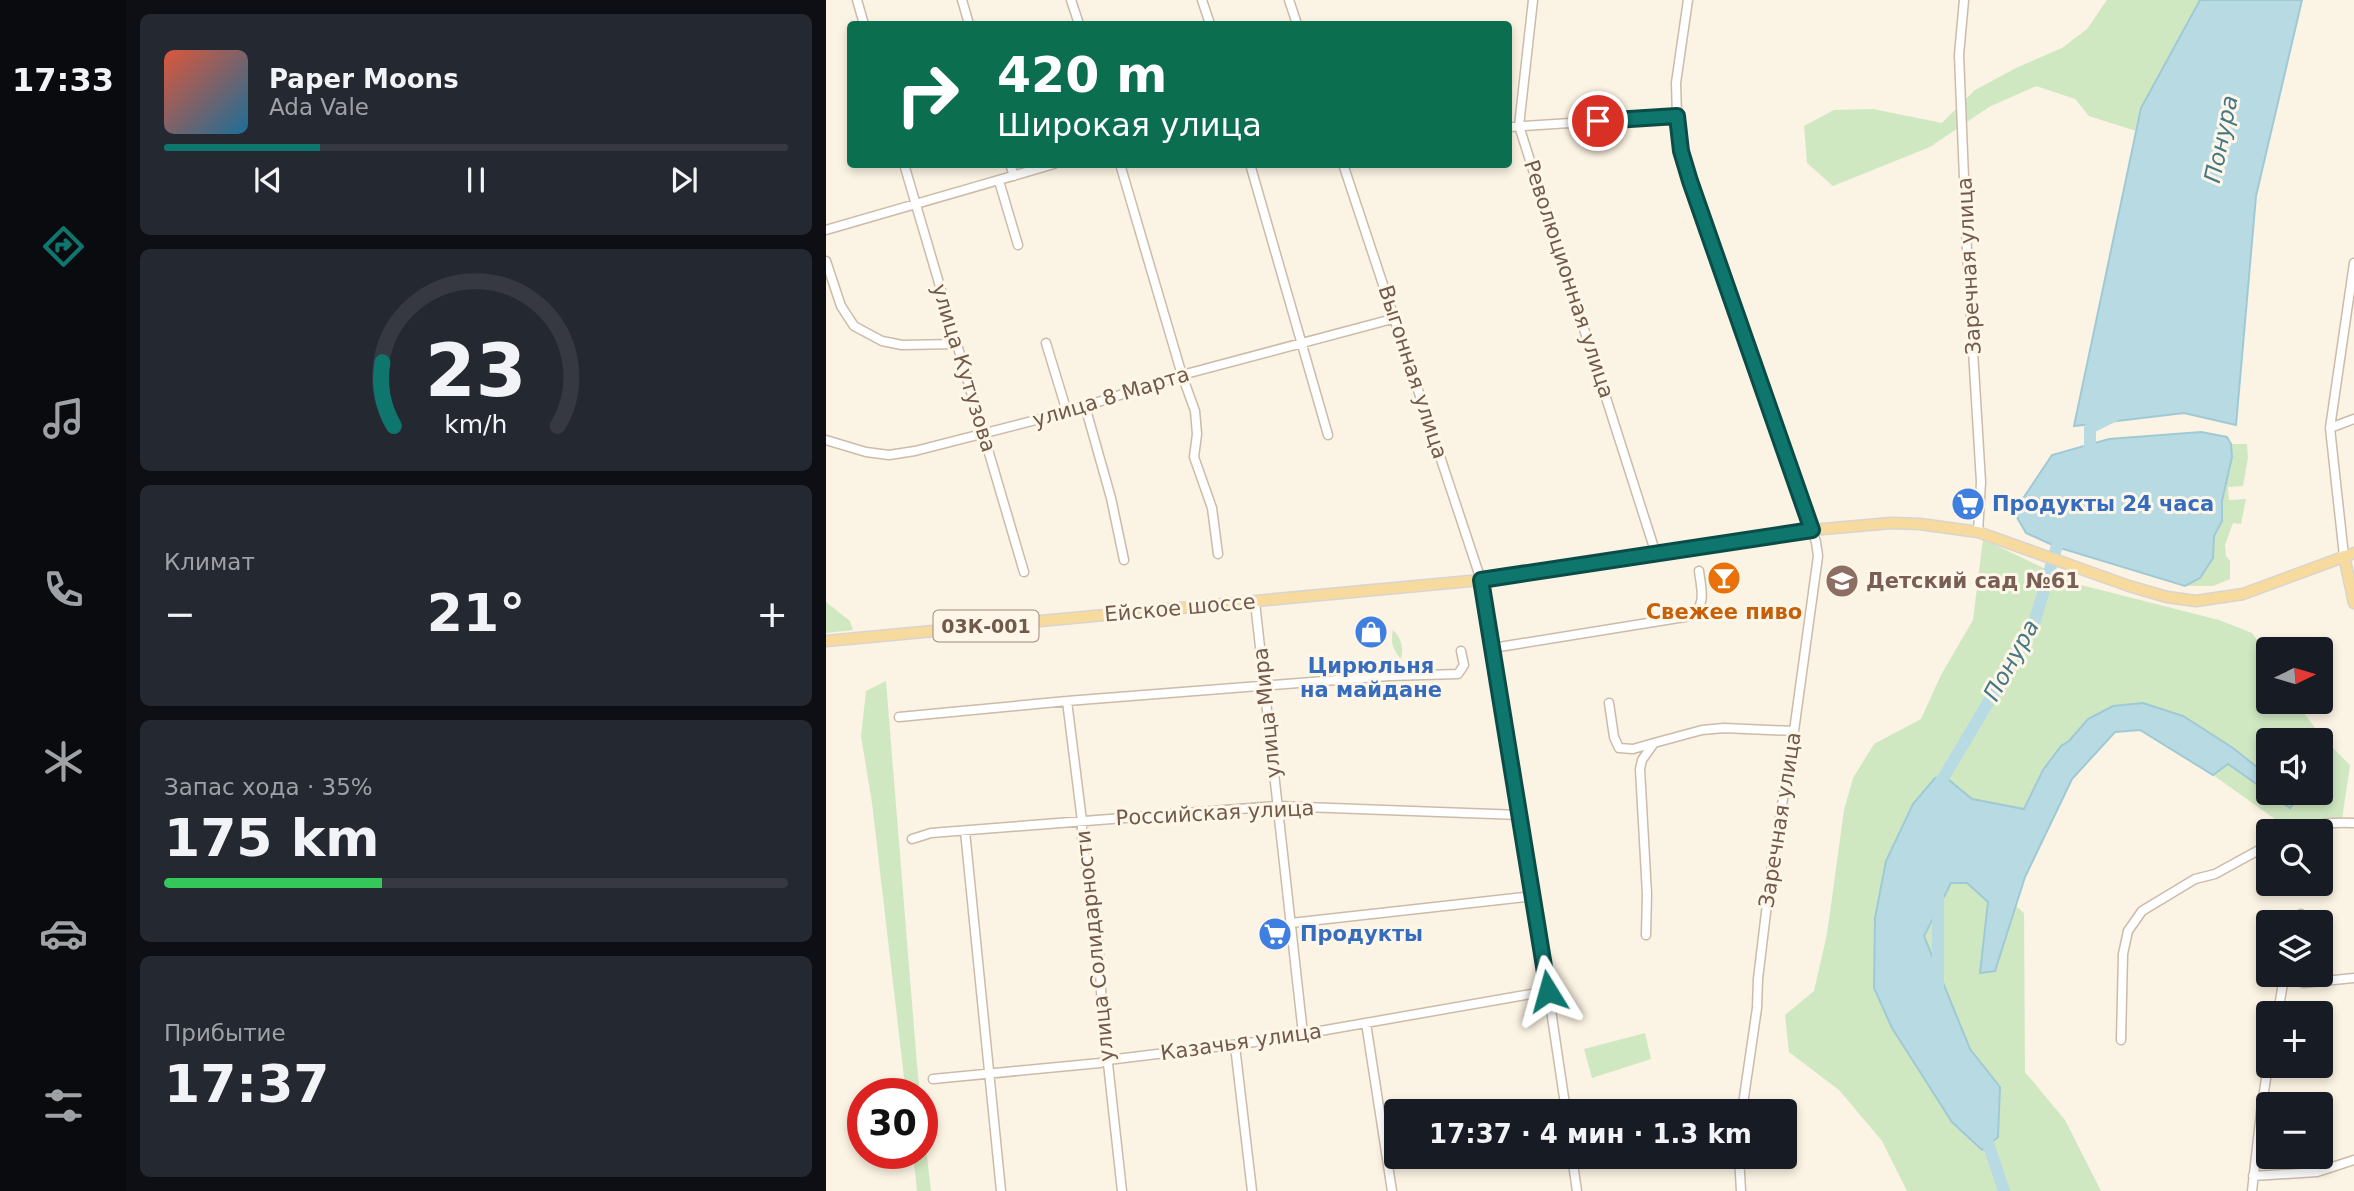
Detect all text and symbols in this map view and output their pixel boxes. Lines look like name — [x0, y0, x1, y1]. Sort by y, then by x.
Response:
text: 420 m — [997, 47, 1167, 104]
icon: right — [882, 49, 973, 140]
text: 17:33 — [12, 61, 114, 99]
text: Paper Moons — [269, 64, 459, 94]
pin — [1568, 91, 1628, 151]
water label: Понура — [2199, 93, 2243, 185]
text: Ada Vale — [269, 94, 369, 120]
icon: arrive — [1579, 102, 1617, 140]
text: Широкая улица — [997, 106, 1262, 144]
street label: Революционная улица — [1519, 157, 1619, 401]
icon: previous — [249, 161, 287, 199]
icon: pause — [457, 161, 495, 199]
icon: next — [665, 161, 703, 199]
street label: Заречная улица — [1952, 177, 1986, 355]
icon: directions — [39, 222, 88, 271]
street label: улица Кутузова — [927, 281, 1001, 455]
street label: Выгонная улица — [1374, 282, 1452, 462]
text: 23 — [425, 329, 527, 414]
street label: улица 8 Марта — [1030, 362, 1192, 432]
icon: music — [39, 394, 88, 443]
text: km/h — [444, 410, 508, 439]
supermarket icon: Продукты 24 часа — [1949, 485, 1987, 523]
place label: Продукты 24 часа — [1992, 492, 2214, 516]
text: Климат — [164, 549, 255, 575]
bar icon: Свежее пиво — [1705, 559, 1743, 597]
school or university icon: Детский сад №61 — [1823, 562, 1861, 600]
icon: phone — [39, 565, 88, 614]
place label: Детский сад №61 — [1866, 569, 2080, 593]
text: 21° — [427, 583, 525, 643]
street label: Ейское шоссе — [1103, 589, 1257, 627]
text: − — [164, 592, 196, 636]
text: + — [756, 592, 788, 636]
place label: Свежее пиво — [1646, 600, 1802, 624]
road number: 03К-001 — [934, 610, 1038, 642]
shop icon: Цирюльня на майдане — [1352, 613, 1390, 651]
water label: Понура — [1978, 615, 2044, 705]
north arrow — [2256, 637, 2333, 714]
map controls — [2256, 637, 2333, 1169]
street label: улица Мира — [1248, 646, 1286, 780]
place label: Цирюльня на майдане — [1300, 654, 1442, 702]
button: sound — [2256, 728, 2333, 805]
street label: Заречная улица — [1754, 730, 1806, 910]
icon: climate — [39, 737, 88, 786]
text: Запас хода · 35% — [164, 774, 373, 800]
street label: Российская улица — [1115, 796, 1315, 830]
text: 175 km — [164, 808, 379, 868]
button: search — [2256, 819, 2333, 896]
street label: улица Солидарности — [1071, 829, 1119, 1063]
icon: car — [39, 909, 88, 958]
button: layers — [2256, 910, 2333, 987]
supermarket icon: Продукты — [1256, 915, 1294, 953]
place label: Продукты — [1300, 922, 1423, 946]
position arrow — [1511, 954, 1585, 1028]
button: + — [2256, 1001, 2333, 1078]
street label: Казачья улица — [1159, 1019, 1323, 1065]
text: Прибытие — [164, 1020, 286, 1046]
text: 17:37 — [164, 1054, 330, 1114]
speed limit sign: 30 — [847, 1078, 938, 1169]
icon: filters — [39, 1081, 88, 1130]
button: − — [2256, 1092, 2333, 1169]
text: 17:37 · 4 мин · 1.3 km — [1429, 1119, 1752, 1149]

